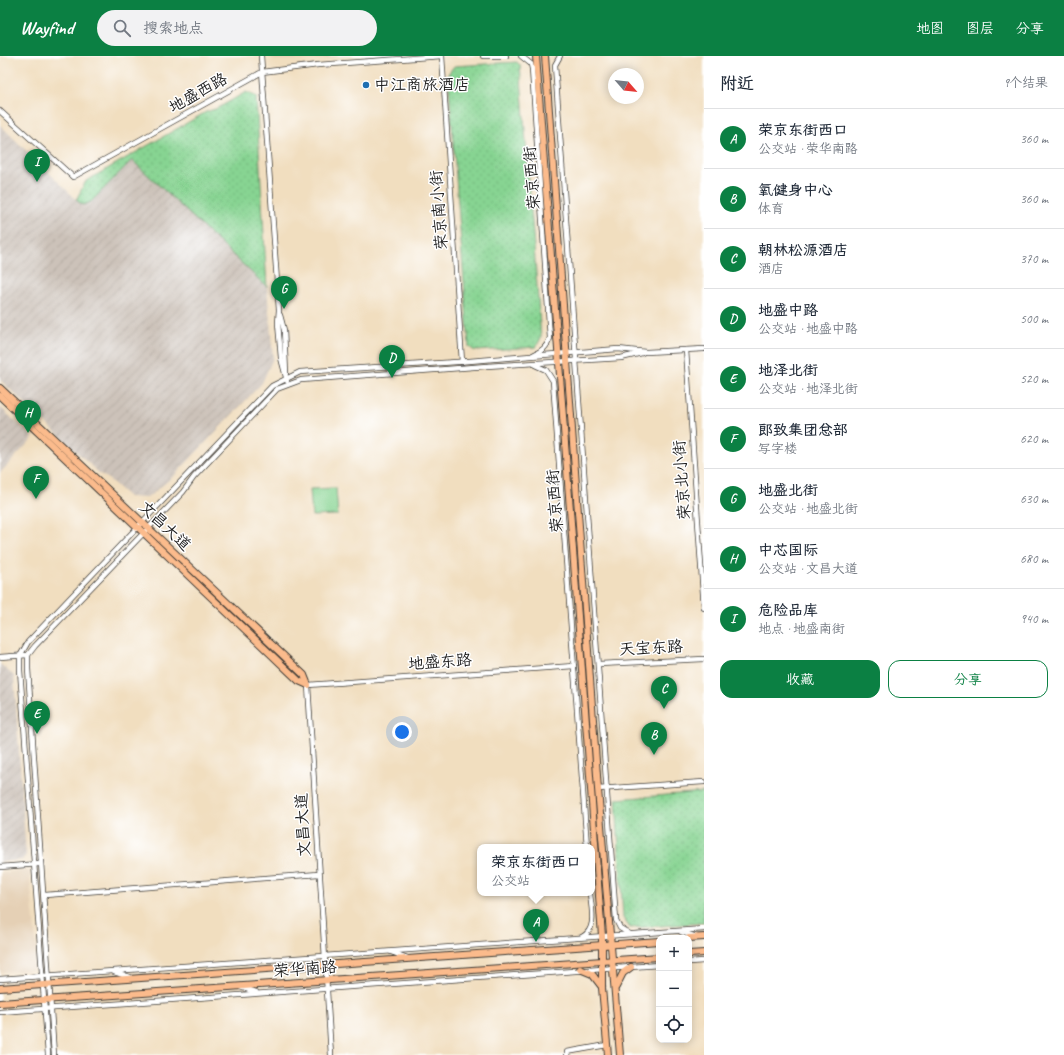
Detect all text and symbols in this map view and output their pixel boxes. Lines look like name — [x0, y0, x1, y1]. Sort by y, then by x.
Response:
search box — [97, 10, 377, 46]
text: Wayfind — [20, 16, 73, 40]
icon: search — [111, 17, 133, 39]
text: 搜索地点 — [143, 19, 203, 38]
text: 地图 — [916, 20, 944, 37]
text: 图层 — [966, 20, 994, 37]
text: 分享 — [1016, 20, 1044, 37]
north arrow — [608, 68, 644, 104]
street label: 地盛西路 — [165, 69, 231, 117]
text: 附近 — [720, 73, 754, 94]
place label: 中江商旅酒店 — [374, 75, 470, 95]
text: 9个结果 — [1003, 75, 1048, 91]
marker: 中江商旅酒店 — [361, 80, 371, 90]
text: 荣京东街西口 — [758, 121, 848, 140]
text: A — [730, 131, 736, 147]
text: 360 m — [1020, 131, 1048, 147]
text: 公交站 · 荣华南路 — [758, 141, 858, 157]
street label: 荣京西街 — [520, 145, 544, 211]
pin: I — [24, 149, 50, 182]
street label: 荣京南小街 — [426, 169, 452, 251]
text: 氧健身中心 — [758, 181, 833, 200]
text: B — [730, 191, 736, 207]
text: 360 m — [1020, 191, 1048, 207]
text: 体育 — [758, 201, 784, 217]
text: 朝林松源酒店 — [758, 241, 848, 260]
text: C — [730, 251, 736, 267]
text: 370 m — [1020, 251, 1048, 267]
text: 酒店 — [758, 261, 784, 277]
pin: G — [271, 276, 297, 309]
text: 地盛中路 — [758, 301, 818, 320]
text: D — [729, 311, 737, 327]
text: 500 m — [1020, 311, 1048, 327]
text: 公交站 · 地盛中路 — [758, 321, 858, 337]
pin: D — [379, 345, 405, 378]
text: 地泽北街 — [758, 361, 818, 380]
text: E — [730, 371, 736, 387]
text: 520 m — [1020, 371, 1048, 387]
text: 公交站 · 地泽北街 — [758, 381, 858, 397]
pin: H — [15, 400, 41, 433]
text: 郎致集团总部 — [758, 421, 848, 440]
text: F — [730, 431, 736, 447]
text: 620 m — [1020, 431, 1048, 447]
street label: 荣京北小街 — [669, 439, 695, 521]
text: 写字楼 — [758, 441, 797, 457]
pin: F — [23, 466, 49, 499]
street label: 荣京西街 — [543, 468, 567, 534]
text: 地盛北街 — [758, 481, 818, 500]
text: G — [730, 491, 736, 507]
text: 630 m — [1020, 491, 1048, 507]
street label: 文昌大道 — [135, 497, 195, 555]
text: 公交站 · 地盛北街 — [758, 501, 858, 517]
text: 中芯国际 — [758, 541, 818, 560]
text: H — [729, 551, 737, 567]
text: 680 m — [1020, 551, 1048, 567]
text: 公交站 · 文昌大道 — [758, 561, 858, 577]
text: 危险品库 — [758, 601, 818, 620]
text: I — [730, 611, 736, 627]
text: 940 m — [1020, 611, 1048, 627]
text: 地点 · 地盛南街 — [758, 621, 845, 637]
street label: 天宝东路 — [619, 636, 683, 660]
street label: 地盛东路 — [407, 650, 473, 674]
button: 收藏 — [720, 660, 880, 698]
button: 分享 — [888, 660, 1048, 698]
pin: C — [651, 676, 677, 709]
pin: E — [24, 701, 50, 734]
your location — [392, 722, 412, 742]
pin: B — [641, 722, 667, 755]
street label: 文昌大道 — [291, 793, 315, 857]
popup — [477, 844, 595, 896]
text: 荣京东街西口 — [491, 853, 581, 872]
text: 公交站 — [491, 873, 530, 889]
pin: A — [523, 909, 549, 942]
map controls — [656, 935, 692, 1043]
button: + — [656, 935, 692, 971]
street label: 荣华南路 — [272, 957, 338, 981]
button: − — [656, 971, 692, 1007]
button: locate — [656, 1007, 692, 1043]

